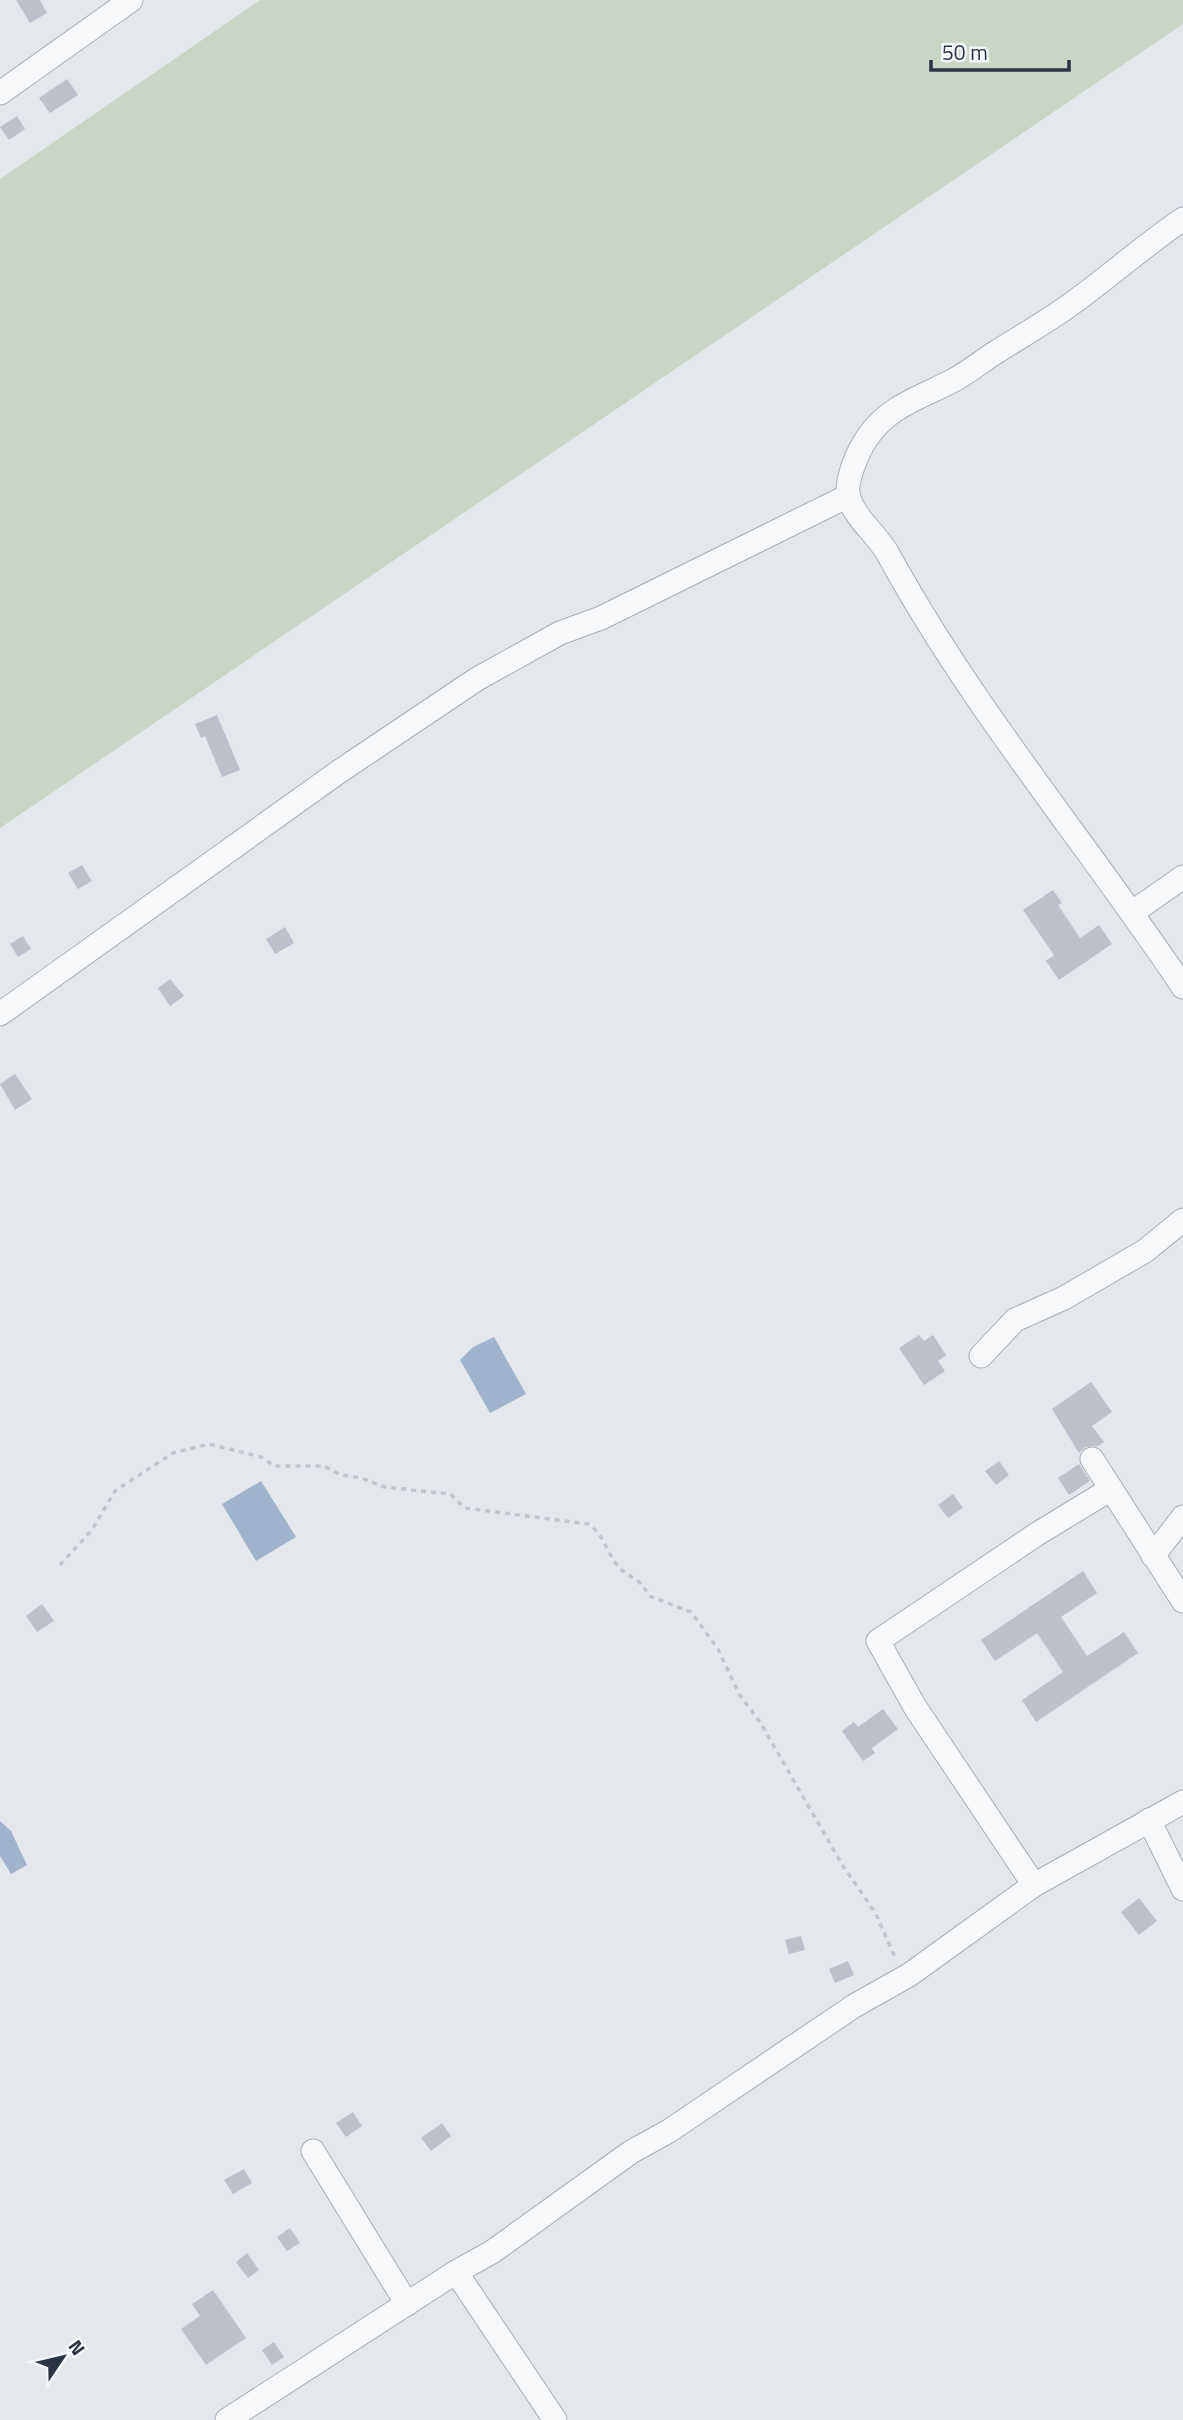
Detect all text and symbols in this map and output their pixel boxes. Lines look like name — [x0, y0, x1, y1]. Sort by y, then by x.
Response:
scale bar — [931, 28, 1069, 72]
text: 50 m — [942, 36, 988, 68]
north arrow — [28, 2322, 98, 2392]
text: N — [62, 2333, 93, 2361]

